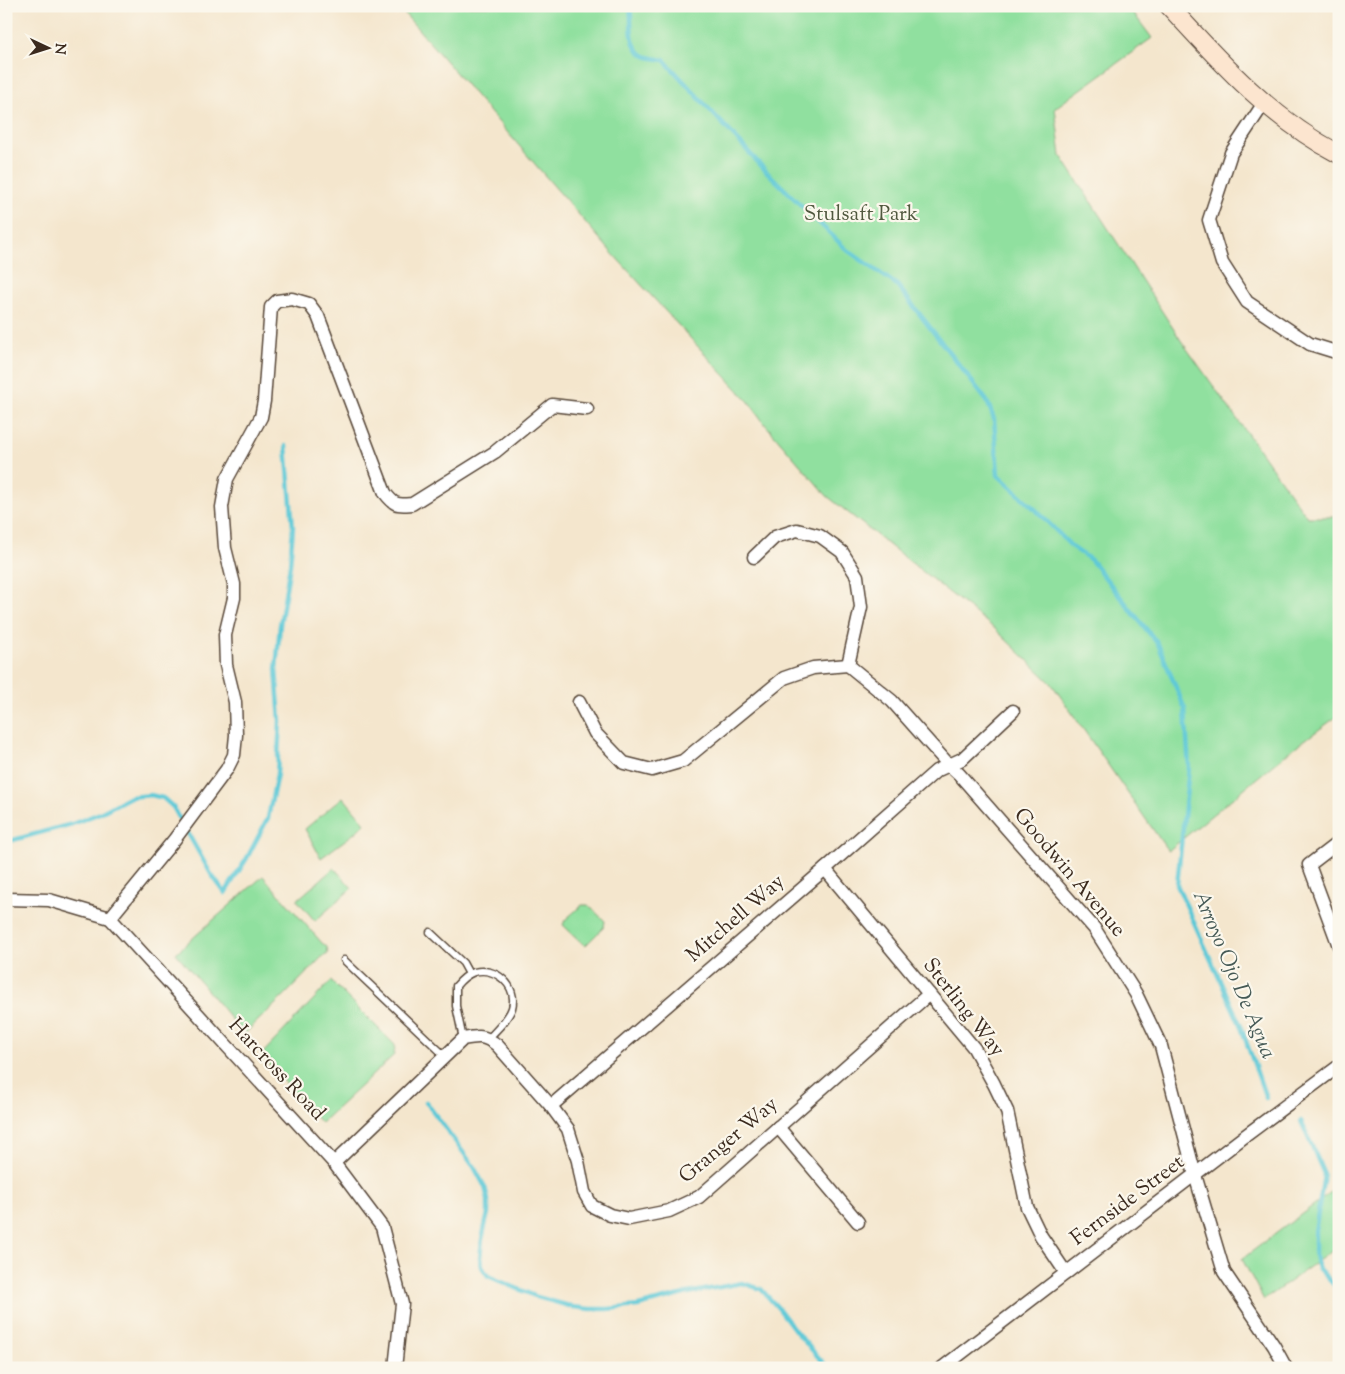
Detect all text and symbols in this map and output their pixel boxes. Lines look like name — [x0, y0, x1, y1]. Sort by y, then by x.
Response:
north arrow — [22, 22, 72, 72]
text: N — [49, 42, 69, 55]
park label: Stulsaft Park — [804, 200, 919, 230]
street label: Goodwin Avenue — [1006, 802, 1132, 944]
street label: Mitchell Way — [680, 867, 792, 970]
water label: Arroyo Ojo De Agua — [1183, 886, 1283, 1064]
street label: Sterling Way — [915, 952, 1011, 1064]
street label: Harcross Road — [220, 1012, 332, 1128]
street label: Granger Way — [673, 1090, 785, 1191]
street label: Fernside Street — [1065, 1148, 1191, 1254]

